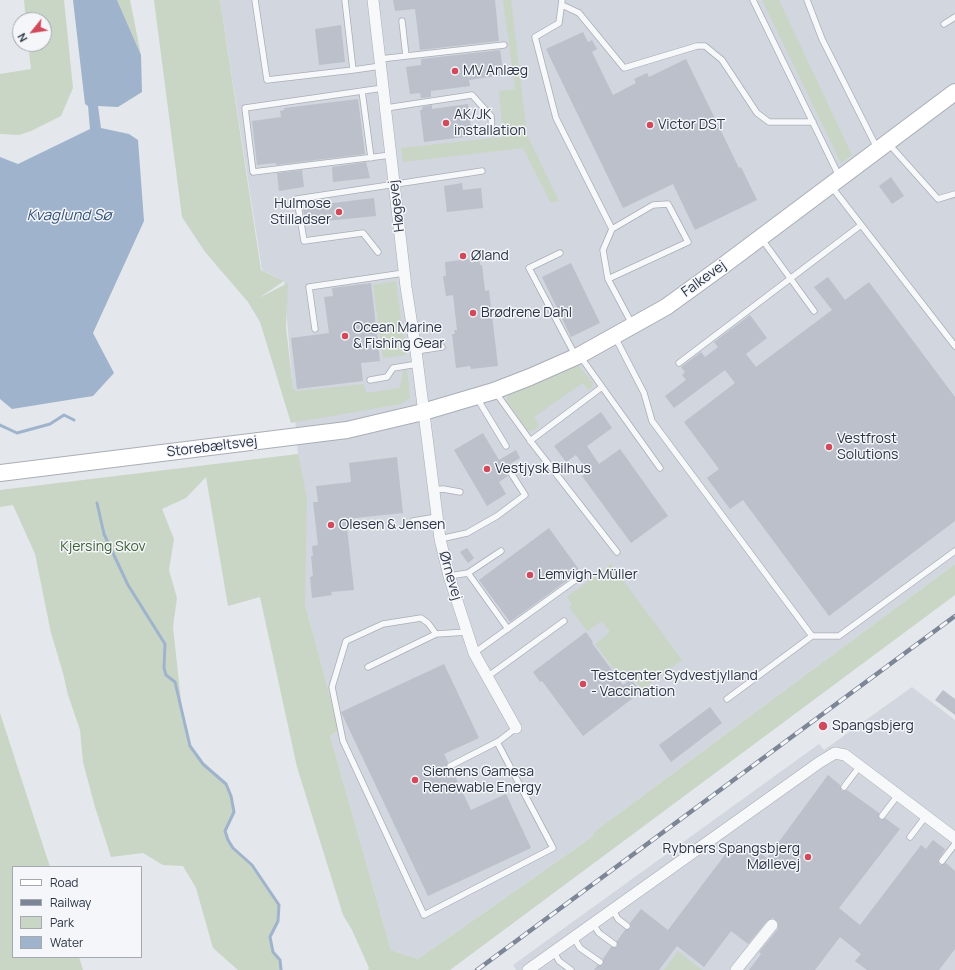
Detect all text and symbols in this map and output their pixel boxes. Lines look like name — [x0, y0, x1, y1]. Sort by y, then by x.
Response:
north arrow — [12, 12, 52, 52]
text: N — [14, 31, 31, 45]
place label: MV Anlæg — [463, 63, 528, 79]
marker: MV Anlæg — [450, 66, 460, 76]
place label: AK/JK installation — [454, 107, 526, 140]
place label: Victor DST — [658, 117, 725, 133]
marker: AK/JK installation — [441, 118, 451, 128]
marker: Victor DST — [645, 120, 655, 130]
street label: Høgevej — [385, 179, 409, 233]
place label: Hulmose Stilladser — [270, 196, 331, 228]
water label: Kvaglund Sø — [27, 207, 111, 225]
marker: Hulmose Stilladser — [334, 207, 344, 217]
place label: Øland — [471, 248, 509, 264]
marker: Øland — [458, 251, 468, 261]
street label: Falkevej — [678, 257, 730, 301]
place label: Brødrene Dahl — [481, 305, 572, 321]
marker: Brødrene Dahl — [468, 308, 478, 318]
place label: Ocean Marine & Fishing Gear — [353, 320, 444, 352]
marker: Ocean Marine & Fishing Gear — [340, 331, 350, 341]
place label: Vestfrost Solutions — [837, 431, 898, 464]
street label: Storebæltsvej — [166, 433, 258, 461]
marker: Vestfrost Solutions — [824, 442, 834, 452]
place label: Vestjysk Bilhus — [495, 461, 591, 477]
marker: Vestjysk Bilhus — [482, 464, 492, 474]
place label: Olesen & Jensen — [339, 517, 445, 533]
marker: Olesen & Jensen — [326, 520, 336, 530]
park label: Kjersing Skov — [60, 539, 146, 555]
street label: Ørnevej — [435, 550, 465, 602]
place label: Lemvigh-Müller — [538, 567, 638, 583]
marker: Lemvigh-Müller — [525, 570, 535, 580]
place label: Testcenter Sydvestjylland - Vaccination — [591, 668, 758, 700]
marker: Testcenter Sydvestjylland - Vaccination — [578, 679, 588, 689]
place label: Spangsbjerg — [832, 718, 914, 734]
marker: Spangsbjerg — [817, 720, 829, 732]
place label: Siemens Gamesa Renewable Energy — [423, 764, 541, 796]
marker: Siemens Gamesa Renewable Energy — [410, 775, 420, 785]
place label: Rybners Spangsbjerg Møllevej — [662, 841, 800, 874]
marker: Rybners Spangsbjerg Møllevej — [803, 852, 813, 862]
legend — [12, 866, 142, 958]
text: Road — [50, 874, 78, 891]
text: Railway — [50, 894, 91, 911]
text: Park — [50, 914, 74, 931]
text: Water — [50, 934, 83, 951]

